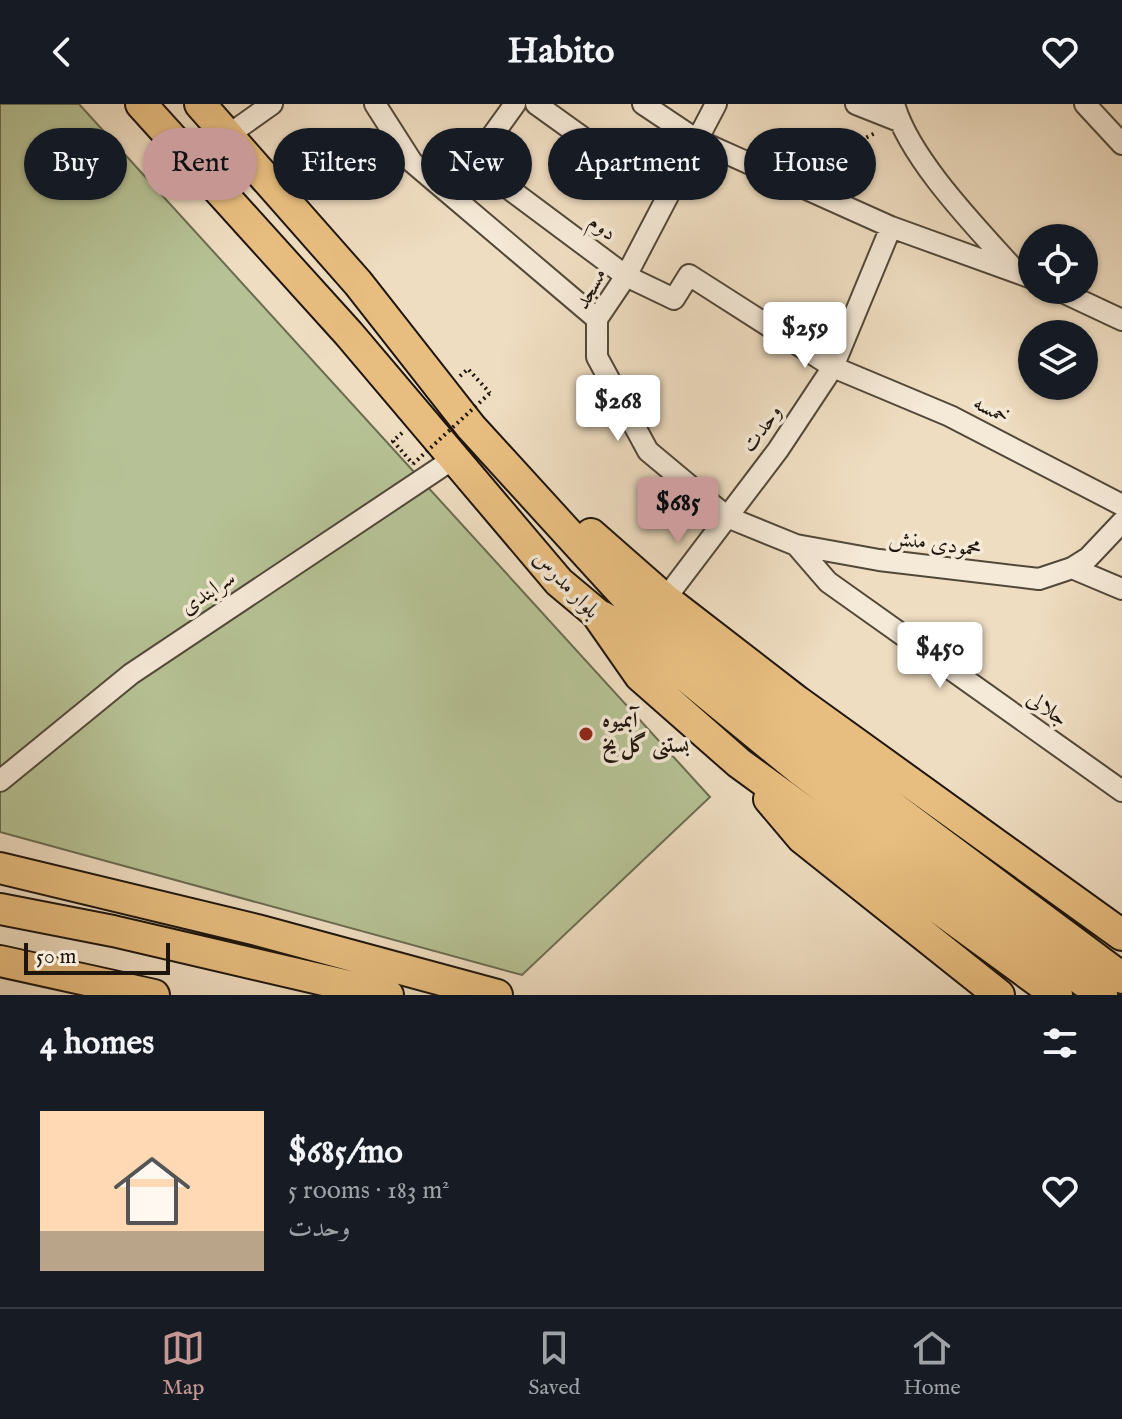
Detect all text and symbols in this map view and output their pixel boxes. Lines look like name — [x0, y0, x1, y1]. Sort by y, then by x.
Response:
text: Habito — [508, 29, 614, 75]
icon: back — [40, 30, 84, 74]
icon: heart — [1038, 30, 1082, 74]
chip: Buy — [24, 128, 127, 200]
chip: Rent — [143, 128, 257, 200]
chip: Filters — [273, 128, 405, 200]
chip: New — [421, 128, 532, 200]
chip: Apartment — [548, 128, 728, 200]
chip: House — [744, 128, 876, 200]
street label: دوم — [580, 208, 622, 251]
map controls — [1018, 224, 1098, 400]
button: locate — [1018, 224, 1098, 304]
street label: مسجد — [569, 263, 613, 315]
pin: $259 — [758, 302, 852, 370]
text: $259 — [781, 311, 829, 344]
button: layers — [1018, 320, 1098, 400]
pin: $268 — [571, 375, 665, 443]
text: $268 — [594, 384, 642, 417]
street label: خمسه — [968, 389, 1014, 431]
street label: وحدت — [735, 399, 789, 459]
pin: $685 — [631, 477, 725, 545]
text: $685 — [656, 486, 700, 519]
street label: محمودی منش — [887, 524, 983, 564]
street label: بلوار مدرس — [527, 545, 605, 625]
street label: سرابندی — [175, 564, 241, 622]
pin: $450 — [893, 622, 987, 690]
text: $450 — [915, 631, 965, 664]
street label: جلالی — [1021, 685, 1073, 733]
place label: آبمیوه بستنی گل یخ — [602, 706, 689, 763]
marker: آبمیوه بستنی گل یخ — [577, 725, 595, 743]
scale bar — [24, 939, 170, 975]
text: 50 m — [36, 943, 77, 971]
icon: filters — [1038, 1021, 1082, 1065]
text: 4 homes — [40, 1022, 154, 1065]
text: $685/mo — [288, 1131, 403, 1174]
icon: home — [104, 1143, 200, 1239]
icon: heart — [1038, 1169, 1082, 1213]
text: 5 rooms · 183 m² — [288, 1174, 450, 1207]
text: وحدت — [288, 1212, 350, 1245]
tab: Map — [161, 1326, 205, 1402]
tab: Saved — [528, 1326, 580, 1402]
tab: Home — [903, 1326, 961, 1402]

